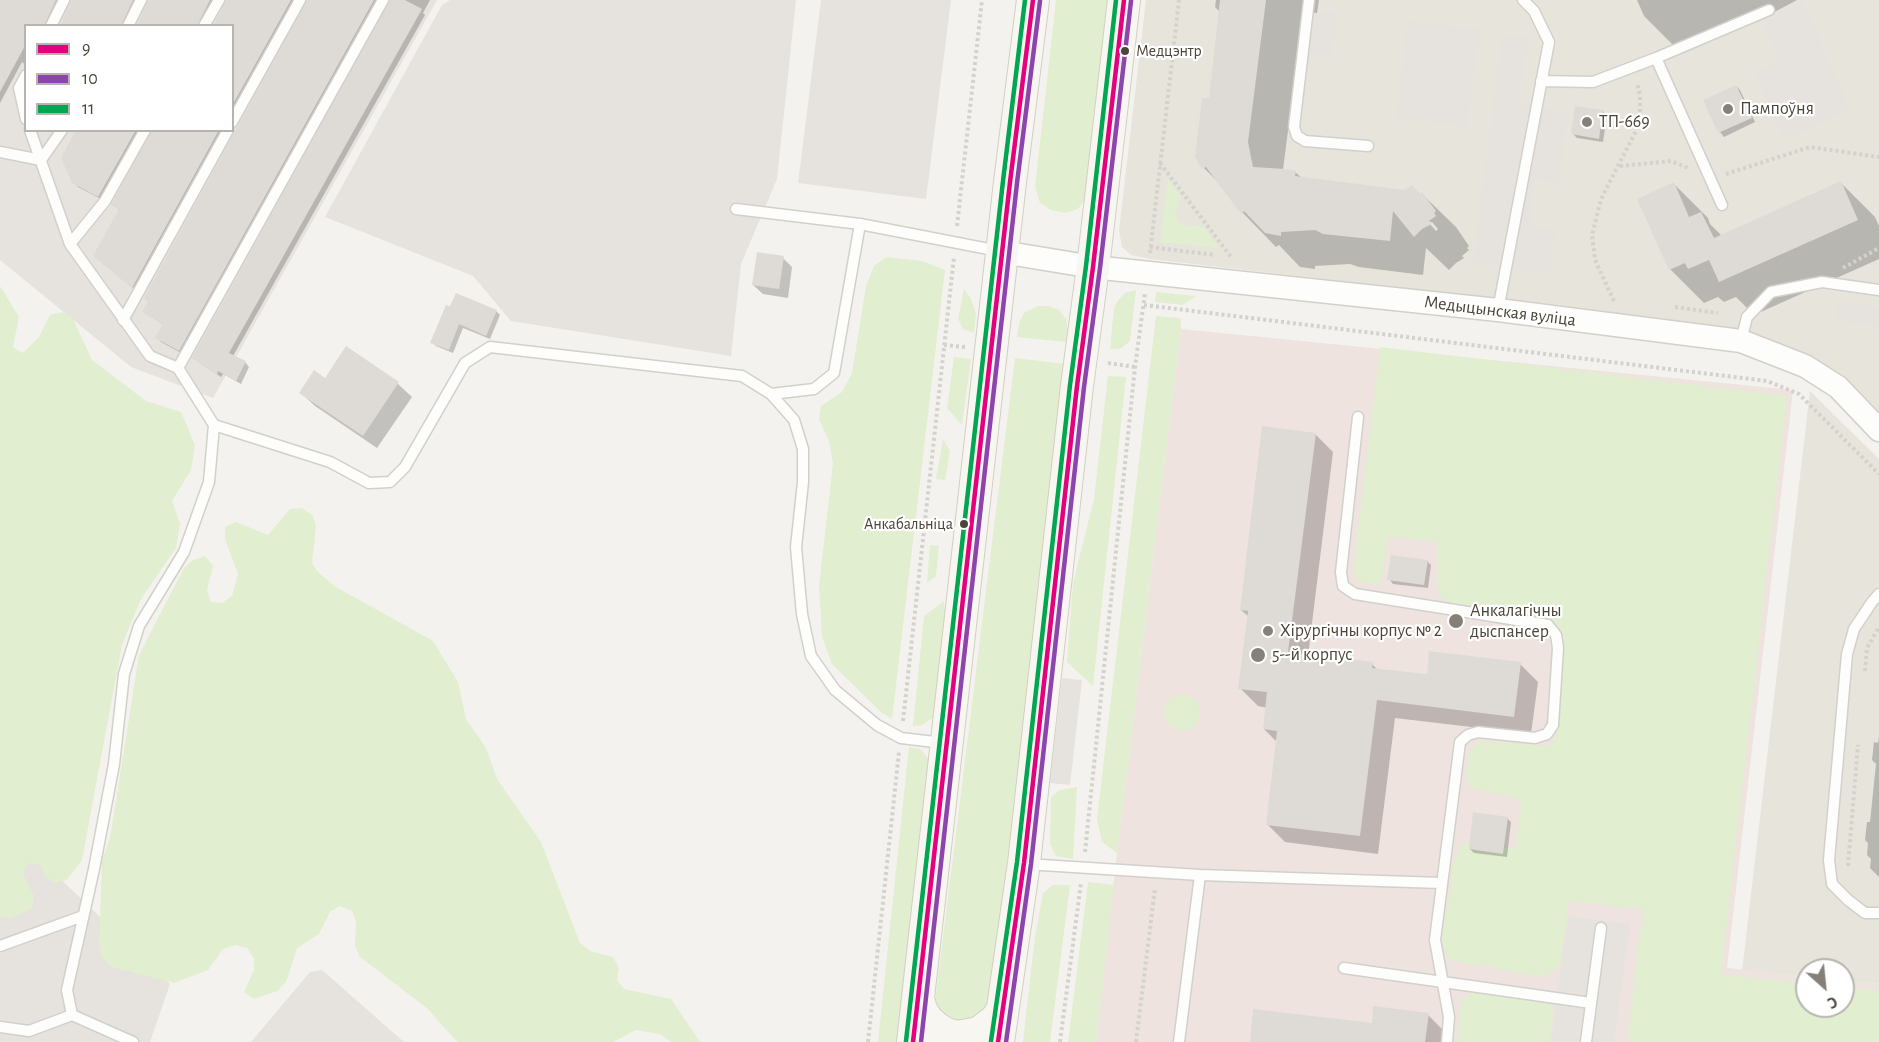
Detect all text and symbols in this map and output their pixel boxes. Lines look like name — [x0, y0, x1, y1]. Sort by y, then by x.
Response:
legend — [24, 24, 234, 132]
text: 9 — [82, 40, 90, 58]
place label: Медцэнтр — [1136, 41, 1202, 61]
marker: Медцэнтр — [1119, 45, 1131, 57]
text: 10 — [82, 70, 98, 88]
place label: Пампоўня — [1740, 98, 1814, 120]
text: 11 — [82, 100, 94, 118]
marker: Пампоўня — [1721, 102, 1735, 116]
place label: ТП-669 — [1599, 111, 1650, 133]
marker: ТП-669 — [1580, 115, 1594, 129]
street label: Медыцынская вуліца — [1423, 291, 1577, 331]
place label: Анкабальніца — [864, 514, 953, 534]
marker: Анкабальніца — [958, 518, 970, 530]
place label: Анкалагічны дыспансер — [1470, 600, 1562, 642]
marker: Анкалагічны дыспансер — [1447, 612, 1465, 630]
place label: Хірургічны корпус № 2 — [1280, 620, 1442, 642]
marker: Хірургічны корпус № 2 — [1261, 624, 1275, 638]
place label: 5--й корпус — [1272, 644, 1353, 666]
marker: 5--й корпус — [1249, 646, 1267, 664]
north arrow — [1795, 958, 1855, 1018]
text: С — [1825, 993, 1840, 1011]

